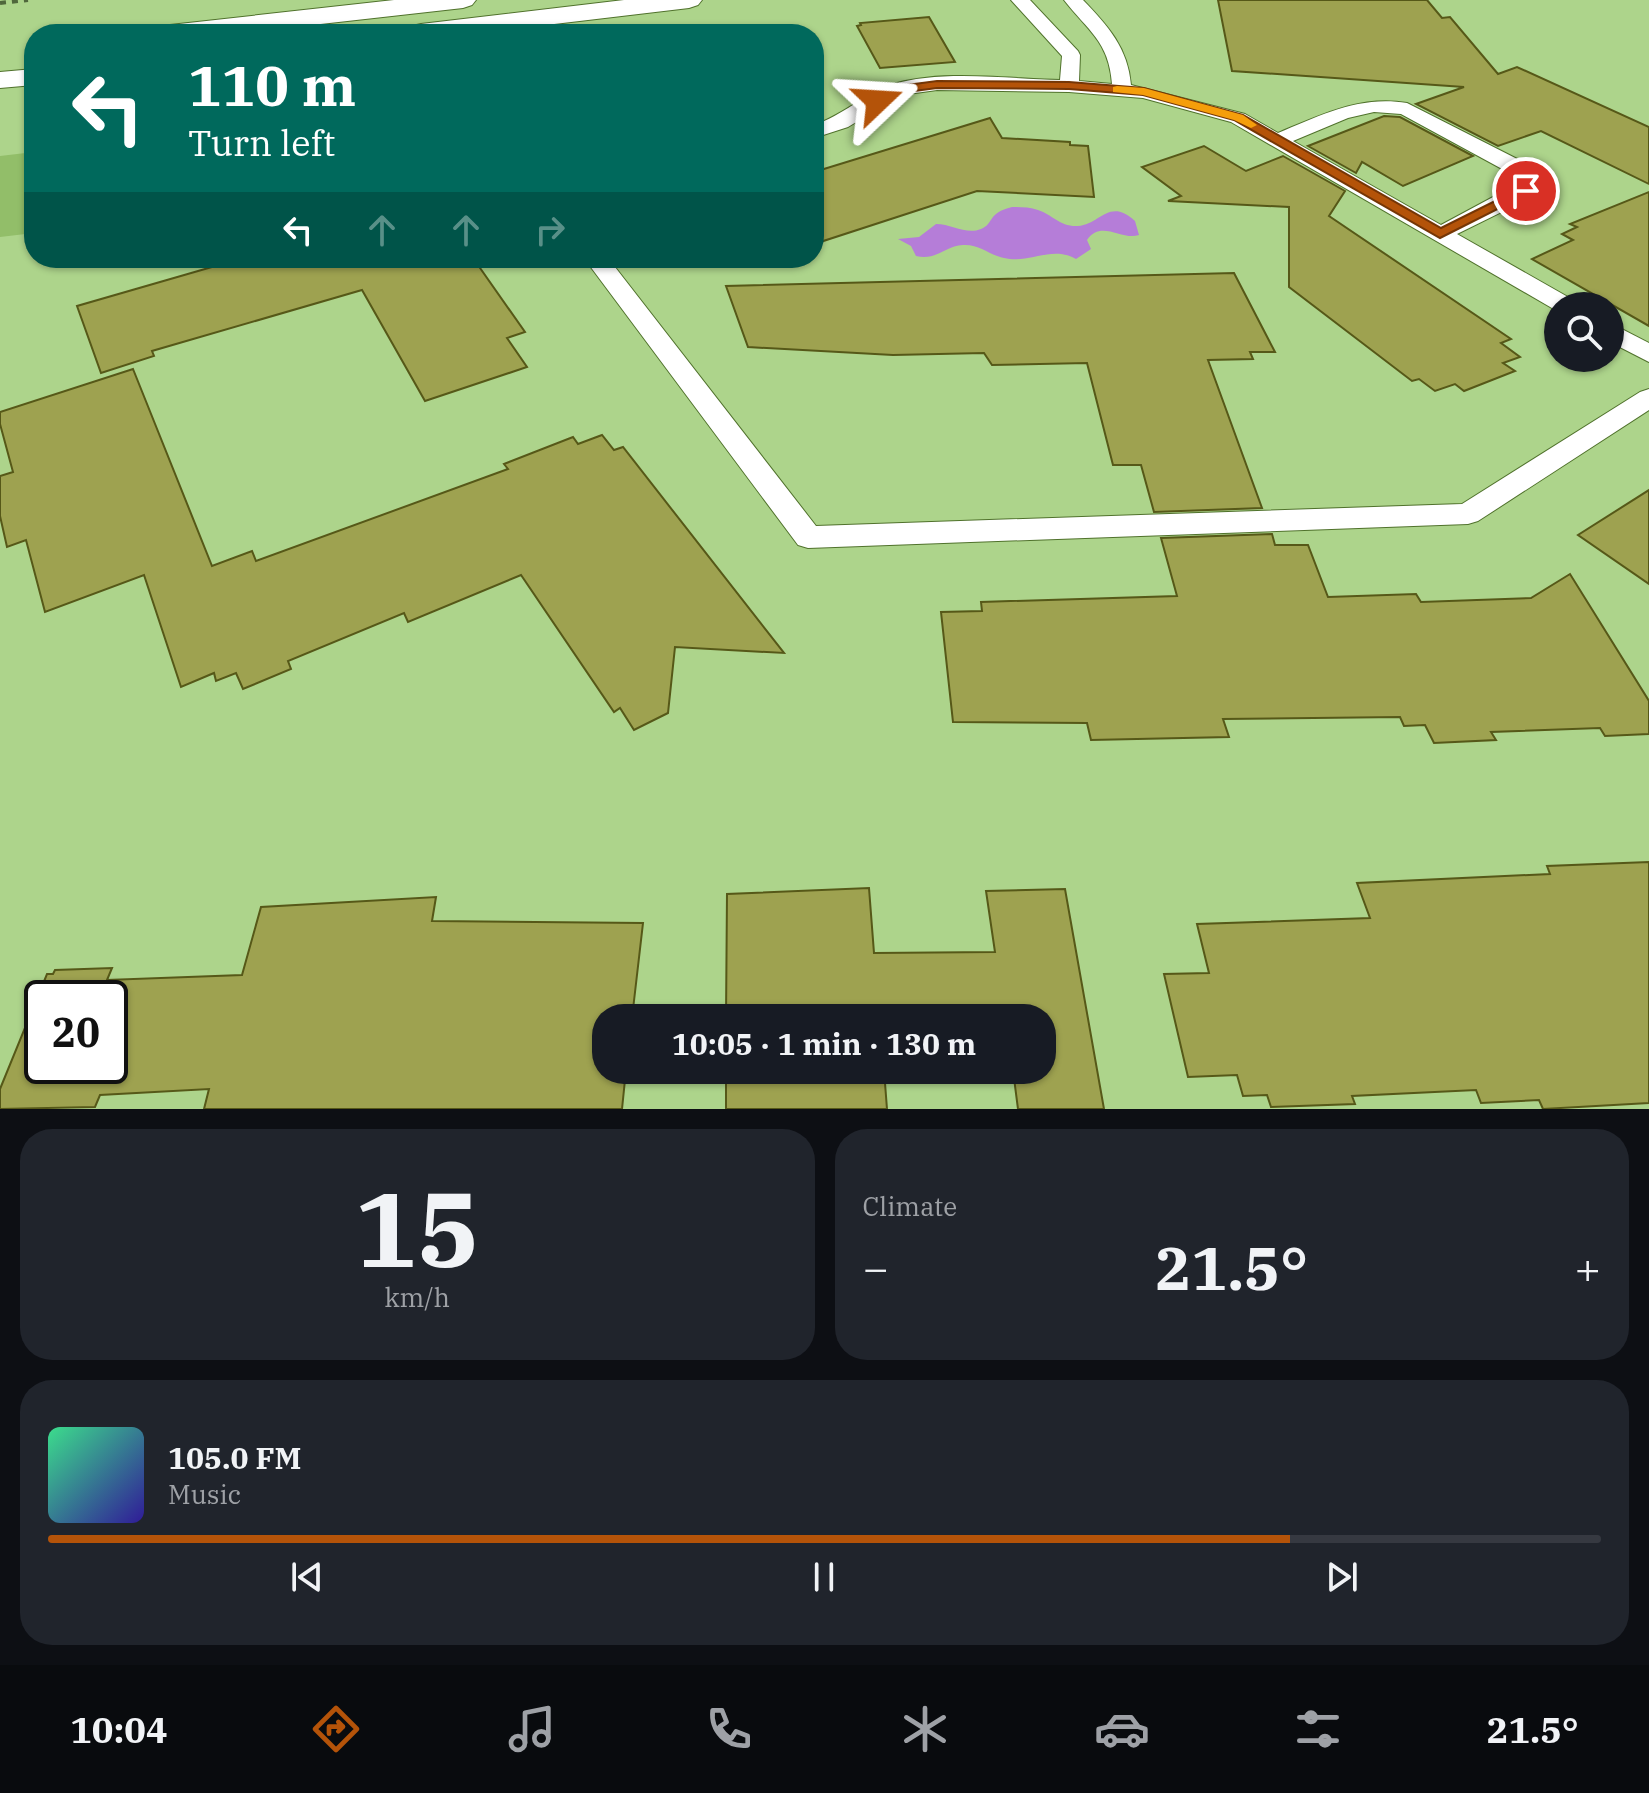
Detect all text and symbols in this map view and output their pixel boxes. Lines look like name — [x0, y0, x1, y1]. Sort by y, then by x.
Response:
text: 110 m — [188, 49, 356, 121]
icon: left — [56, 56, 160, 160]
position arrow — [836, 59, 920, 143]
text: Turn left — [188, 119, 335, 166]
pin — [1492, 157, 1560, 225]
icon: arrive — [1504, 169, 1548, 213]
icon: left — [276, 208, 320, 252]
icon: ahead — [360, 208, 404, 252]
icon: ahead — [444, 208, 488, 252]
icon: right — [528, 208, 572, 252]
map controls — [1544, 292, 1624, 372]
button: search — [1544, 292, 1624, 372]
speed limit sign: 20 — [24, 980, 128, 1084]
text: 10:05 · 1 min · 130 m — [672, 1024, 976, 1063]
text: 15 — [355, 1160, 480, 1296]
text: Climate — [863, 1189, 957, 1223]
text: 21.5° — [1155, 1228, 1308, 1307]
text: − — [863, 1239, 889, 1296]
text: + — [1575, 1239, 1601, 1296]
text: km/h — [384, 1280, 450, 1314]
text: 105.0 FM — [168, 1438, 301, 1477]
text: Music — [168, 1477, 241, 1511]
icon: previous — [285, 1555, 329, 1599]
icon: pause — [802, 1555, 846, 1599]
icon: next — [1320, 1555, 1364, 1599]
icon: directions — [308, 1701, 364, 1757]
icon: music — [504, 1701, 560, 1757]
icon: phone — [701, 1701, 757, 1757]
icon: climate — [897, 1701, 953, 1757]
icon: car — [1094, 1701, 1150, 1757]
icon: filters — [1290, 1701, 1346, 1757]
text: 10:04 — [70, 1706, 168, 1753]
text: 21.5° — [1487, 1706, 1579, 1753]

